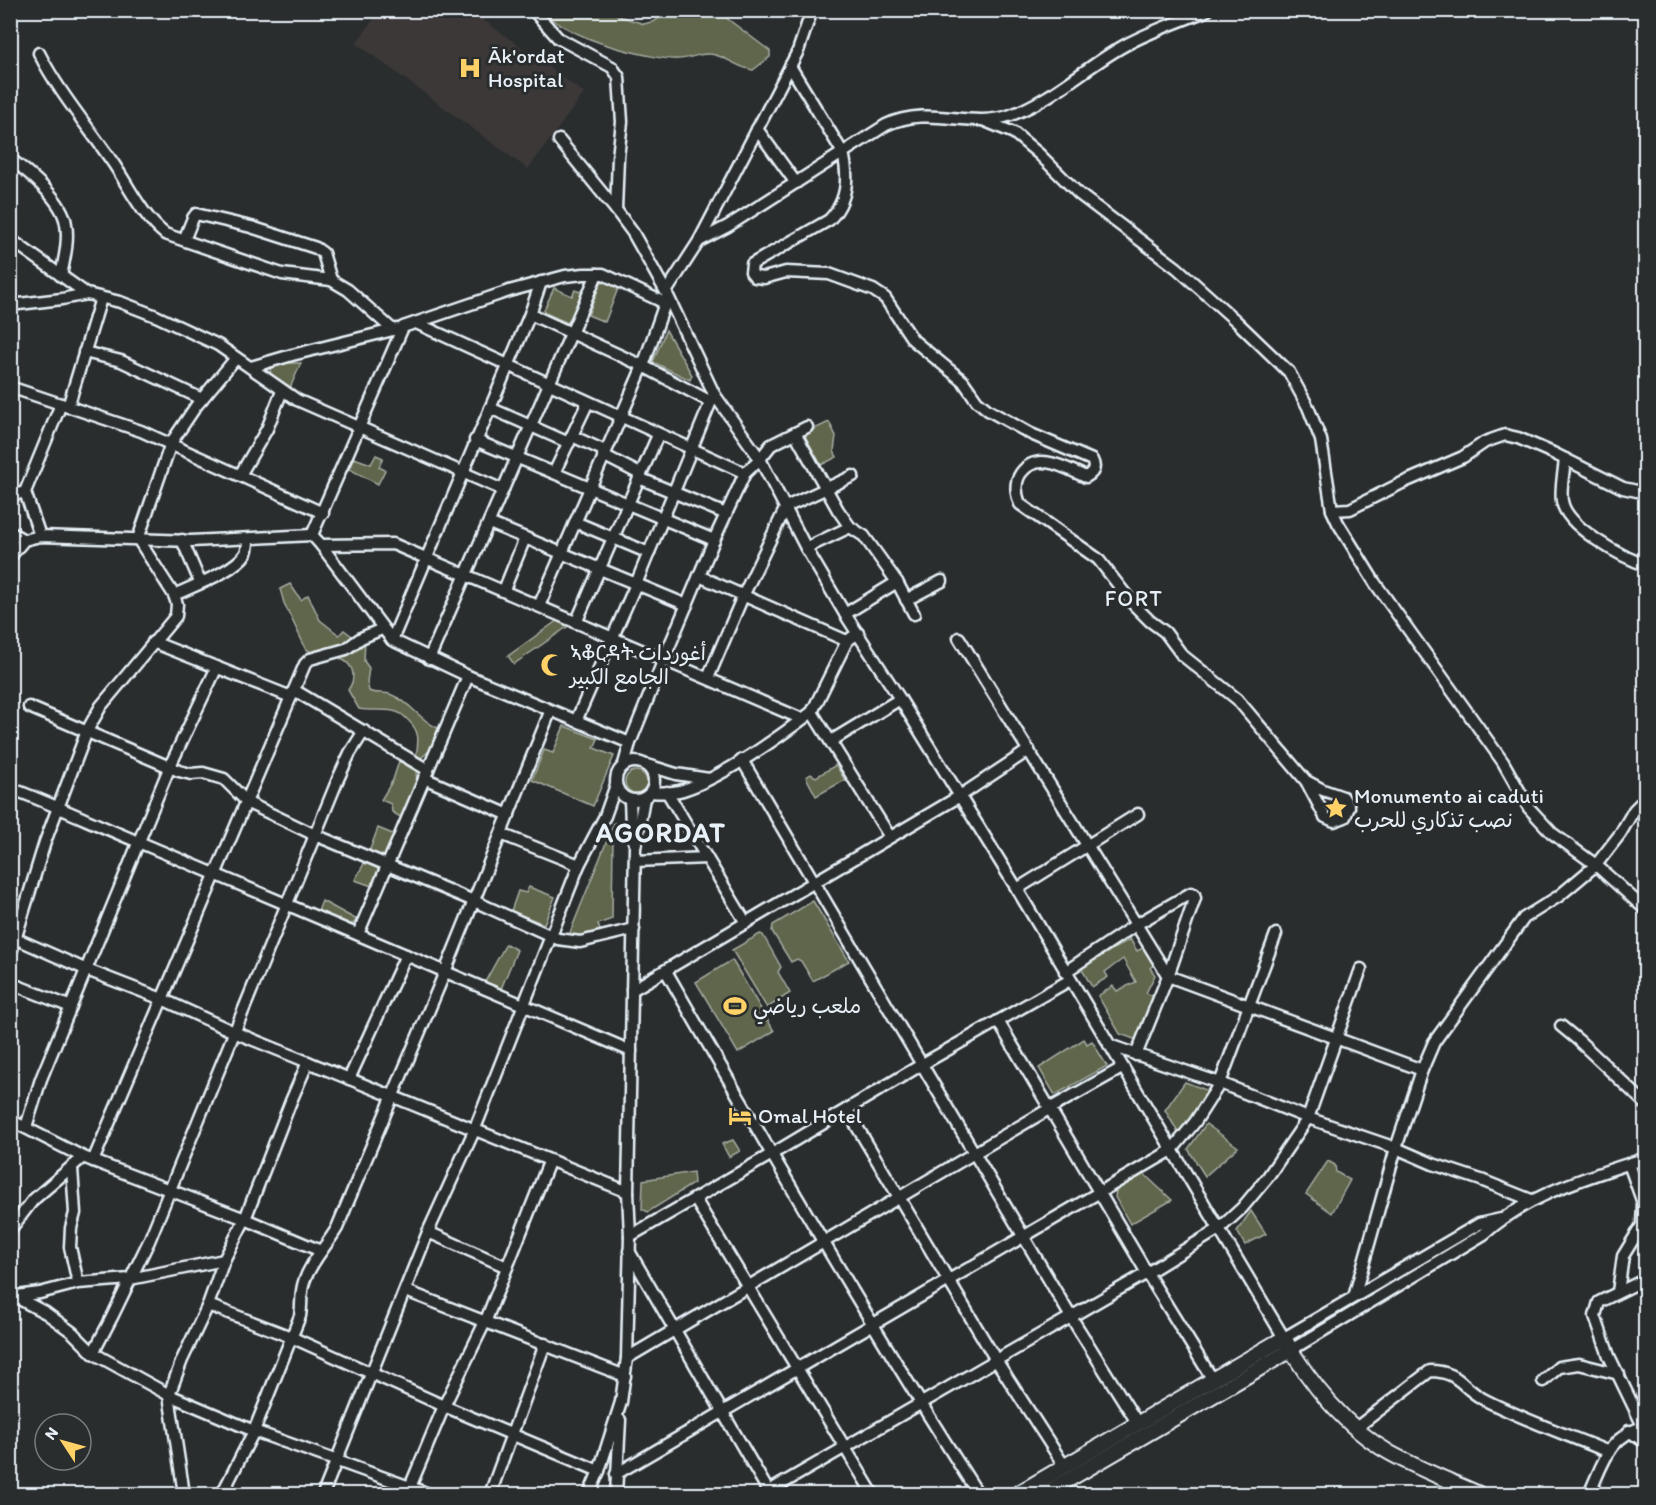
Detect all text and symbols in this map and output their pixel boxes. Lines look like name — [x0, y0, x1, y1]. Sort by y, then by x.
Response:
place label: Āk'ordat Hospital — [488, 43, 565, 92]
hospital icon: Āk'ordat Hospital — [457, 55, 483, 81]
district label: FORT — [1105, 585, 1163, 612]
place label: ኣቆርዳት أغوردات الجامع الكبير — [568, 640, 706, 692]
mosque icon: ኣቆርዳት أغوردات الجامع الكبير — [539, 652, 565, 678]
place label: Monumento ai caduti نصب تذكاري للحرب — [1354, 783, 1544, 835]
place icon: Monumento ai caduti نصب تذكاري للحرب — [1323, 795, 1349, 821]
district label: AGORDAT — [595, 816, 726, 849]
sports icon: ملعب رياضي — [722, 993, 748, 1019]
place label: ملعب رياضي — [753, 993, 861, 1025]
hotel icon: Omal Hotel — [727, 1103, 753, 1129]
place label: Omal Hotel — [758, 1103, 862, 1128]
north arrow — [33, 1412, 93, 1472]
text: N — [40, 1424, 62, 1443]

